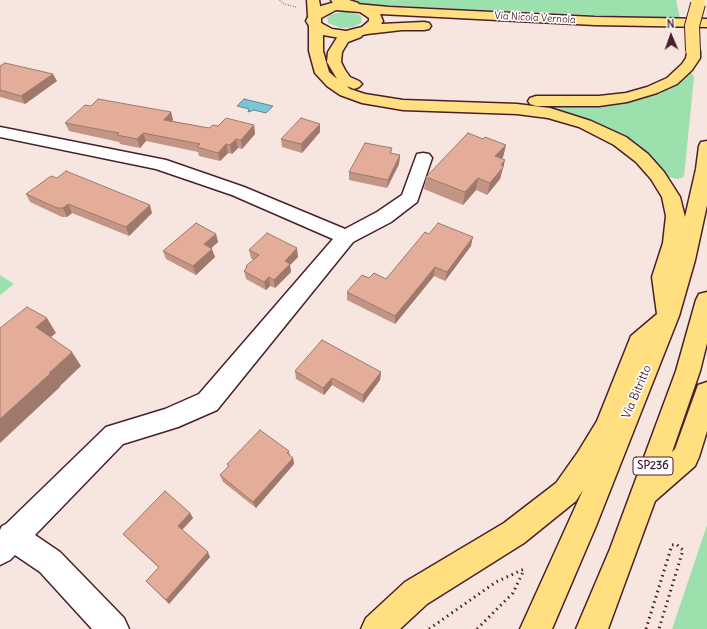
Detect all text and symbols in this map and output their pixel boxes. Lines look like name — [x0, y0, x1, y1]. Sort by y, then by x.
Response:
street label: Via Nicola Vernola — [494, 10, 576, 26]
north arrow — [651, 16, 691, 56]
text: N — [667, 17, 675, 31]
street label: Via Bitritto — [619, 363, 655, 421]
road number: SP236 — [633, 457, 673, 475]

